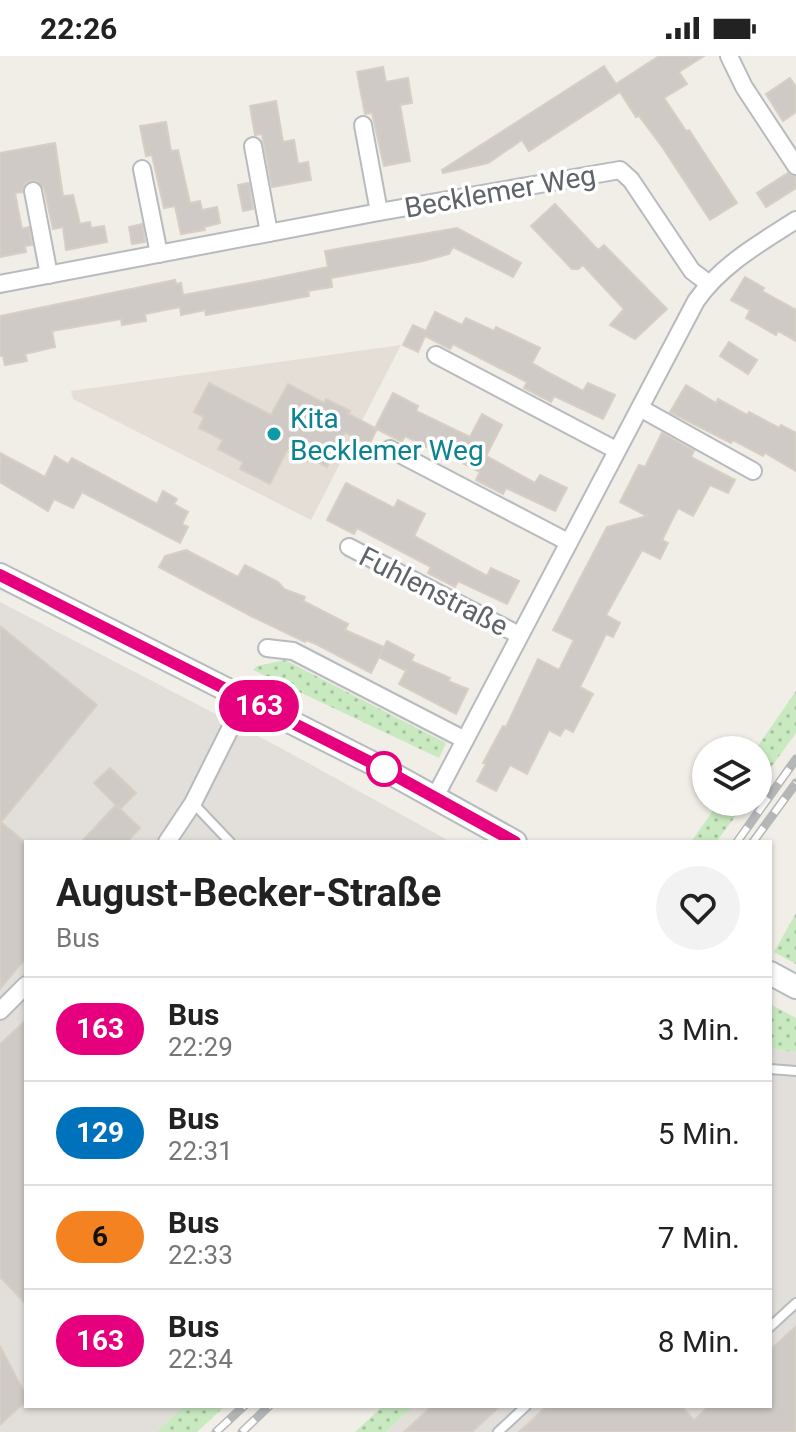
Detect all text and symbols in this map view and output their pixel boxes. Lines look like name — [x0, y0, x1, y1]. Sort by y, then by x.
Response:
text: 22:26 — [40, 11, 117, 46]
street label: Becklemer Weg — [402, 158, 598, 225]
place label: Kita Becklemer Weg — [290, 402, 484, 467]
marker: Kita Becklemer Weg — [265, 425, 283, 443]
street label: Fuhlenstraße — [354, 540, 514, 643]
line badge: 163 — [213, 680, 305, 732]
text: 163 — [235, 689, 283, 722]
map controls — [692, 736, 772, 816]
button: layers — [692, 736, 772, 816]
unlabelled marker — [367, 752, 401, 786]
button: heart — [656, 866, 740, 950]
text: August-Becker-Straße — [56, 871, 441, 915]
text: Bus — [56, 923, 100, 953]
text: Bus — [168, 997, 219, 1032]
text: 163 — [76, 1012, 124, 1045]
text: 3 Min. — [658, 1012, 740, 1047]
text: 22:29 — [168, 1032, 233, 1062]
text: Bus — [168, 1101, 219, 1136]
text: 129 — [76, 1116, 124, 1149]
text: 5 Min. — [658, 1116, 740, 1151]
text: 22:31 — [168, 1136, 233, 1166]
text: Bus — [168, 1205, 219, 1240]
text: 6 — [92, 1220, 108, 1253]
text: 7 Min. — [658, 1220, 740, 1255]
text: 22:33 — [168, 1240, 233, 1270]
text: Bus — [168, 1309, 219, 1344]
text: 163 — [76, 1324, 124, 1357]
text: 8 Min. — [658, 1324, 740, 1359]
text: 22:34 — [168, 1344, 233, 1374]

